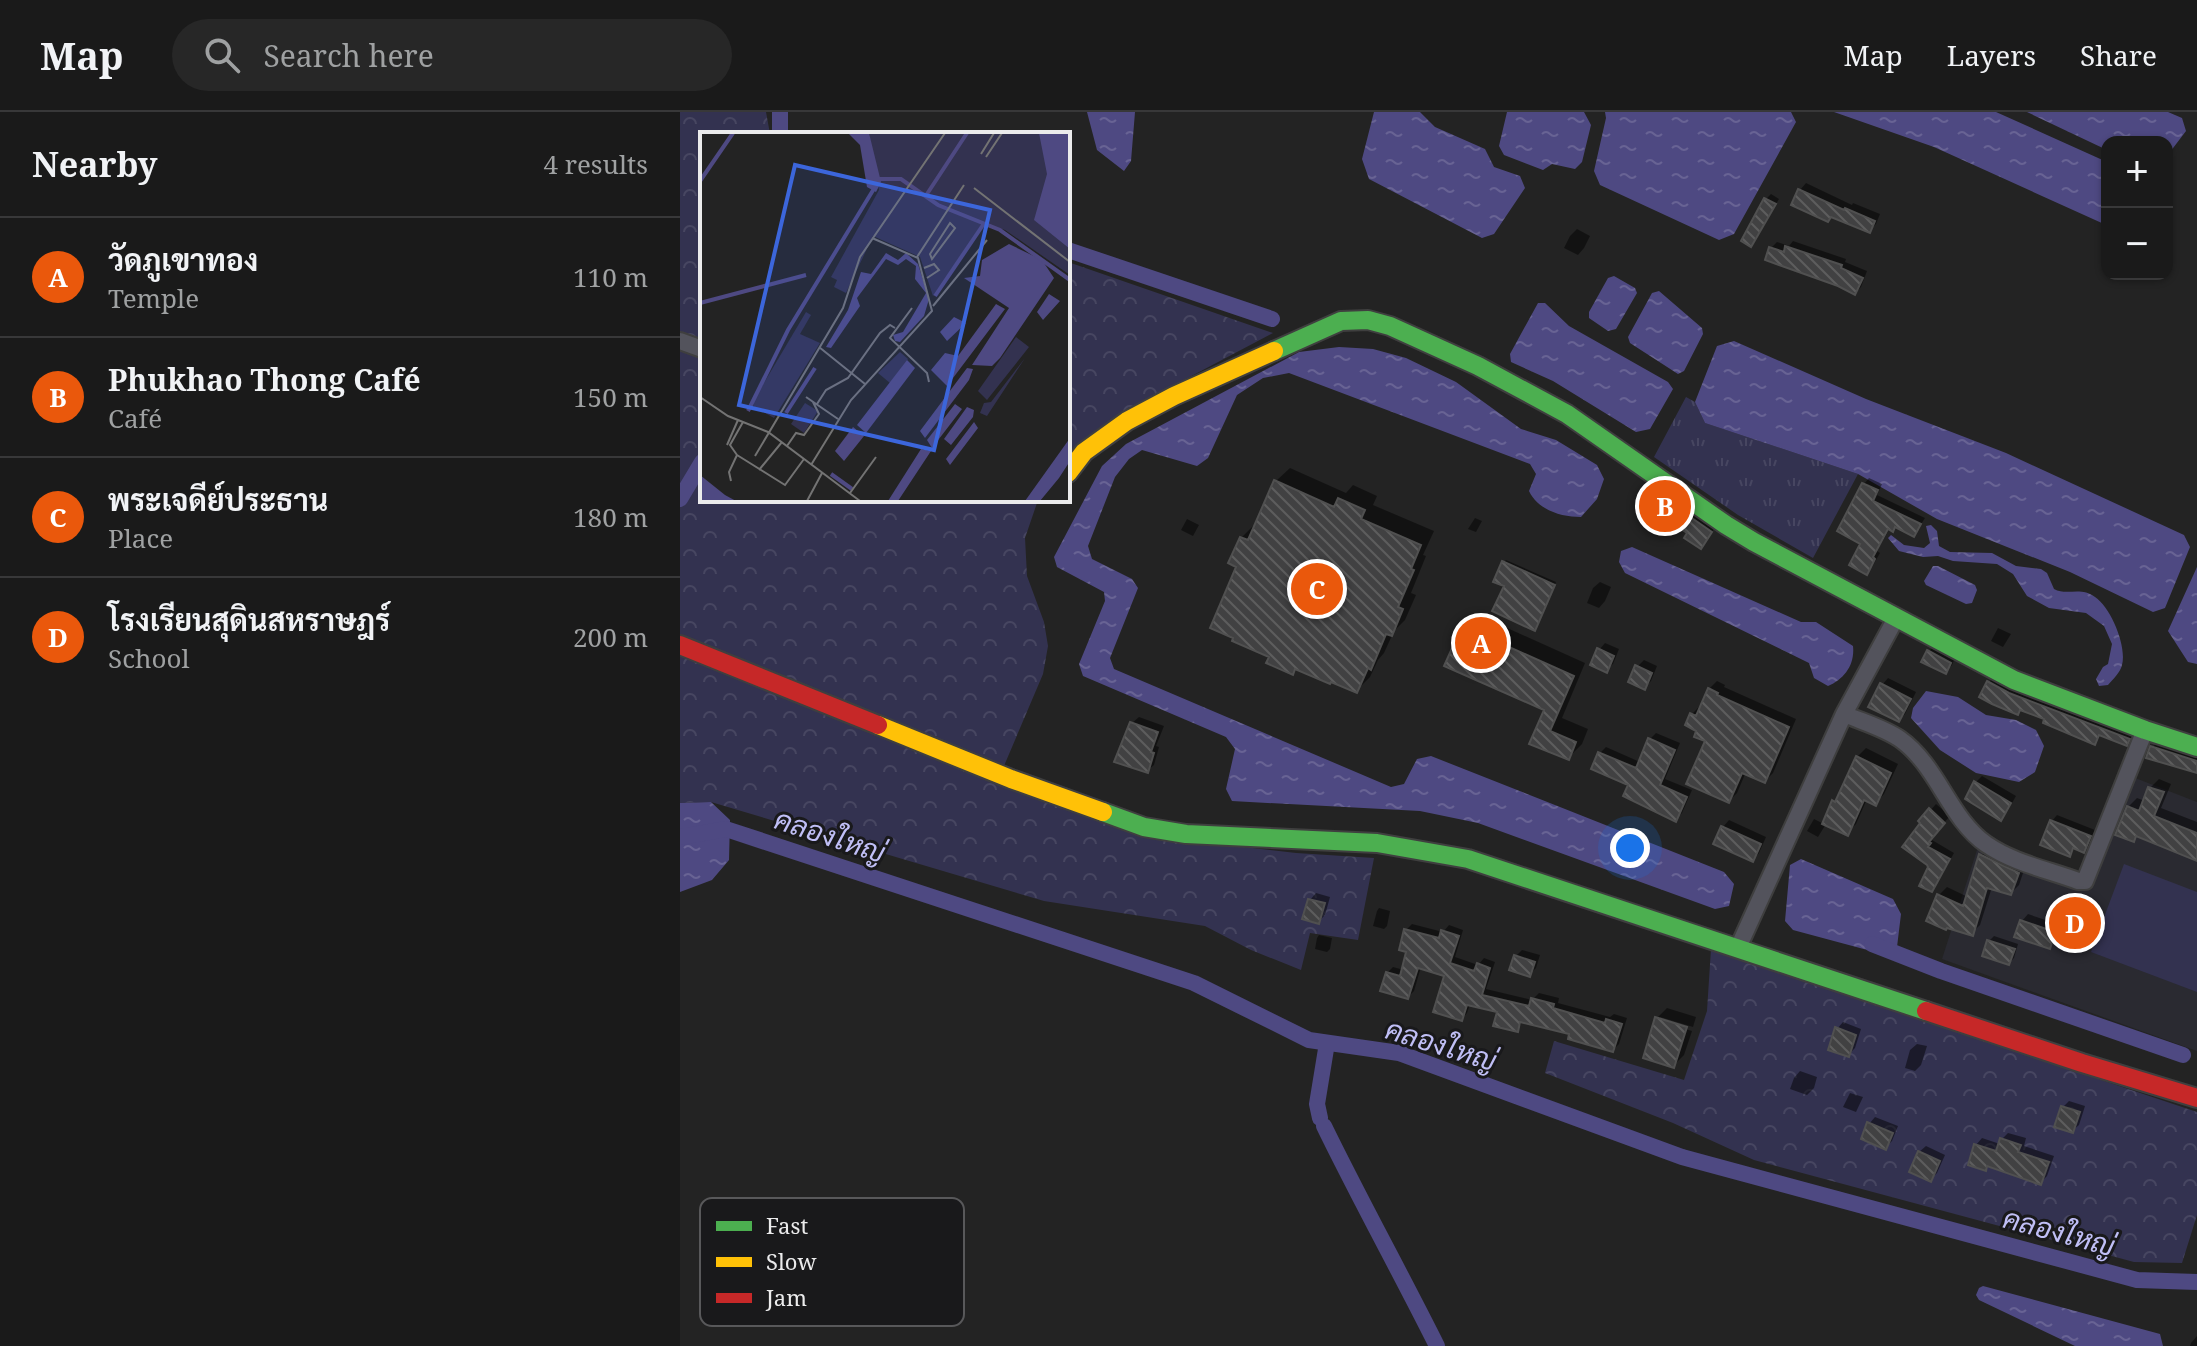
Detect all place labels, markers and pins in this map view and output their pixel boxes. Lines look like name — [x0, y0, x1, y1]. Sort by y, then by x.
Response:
pin: B — [1639, 476, 1691, 536]
pin: C — [1291, 559, 1343, 619]
pin: A — [1455, 613, 1507, 673]
pin: D — [2049, 893, 2101, 953]

